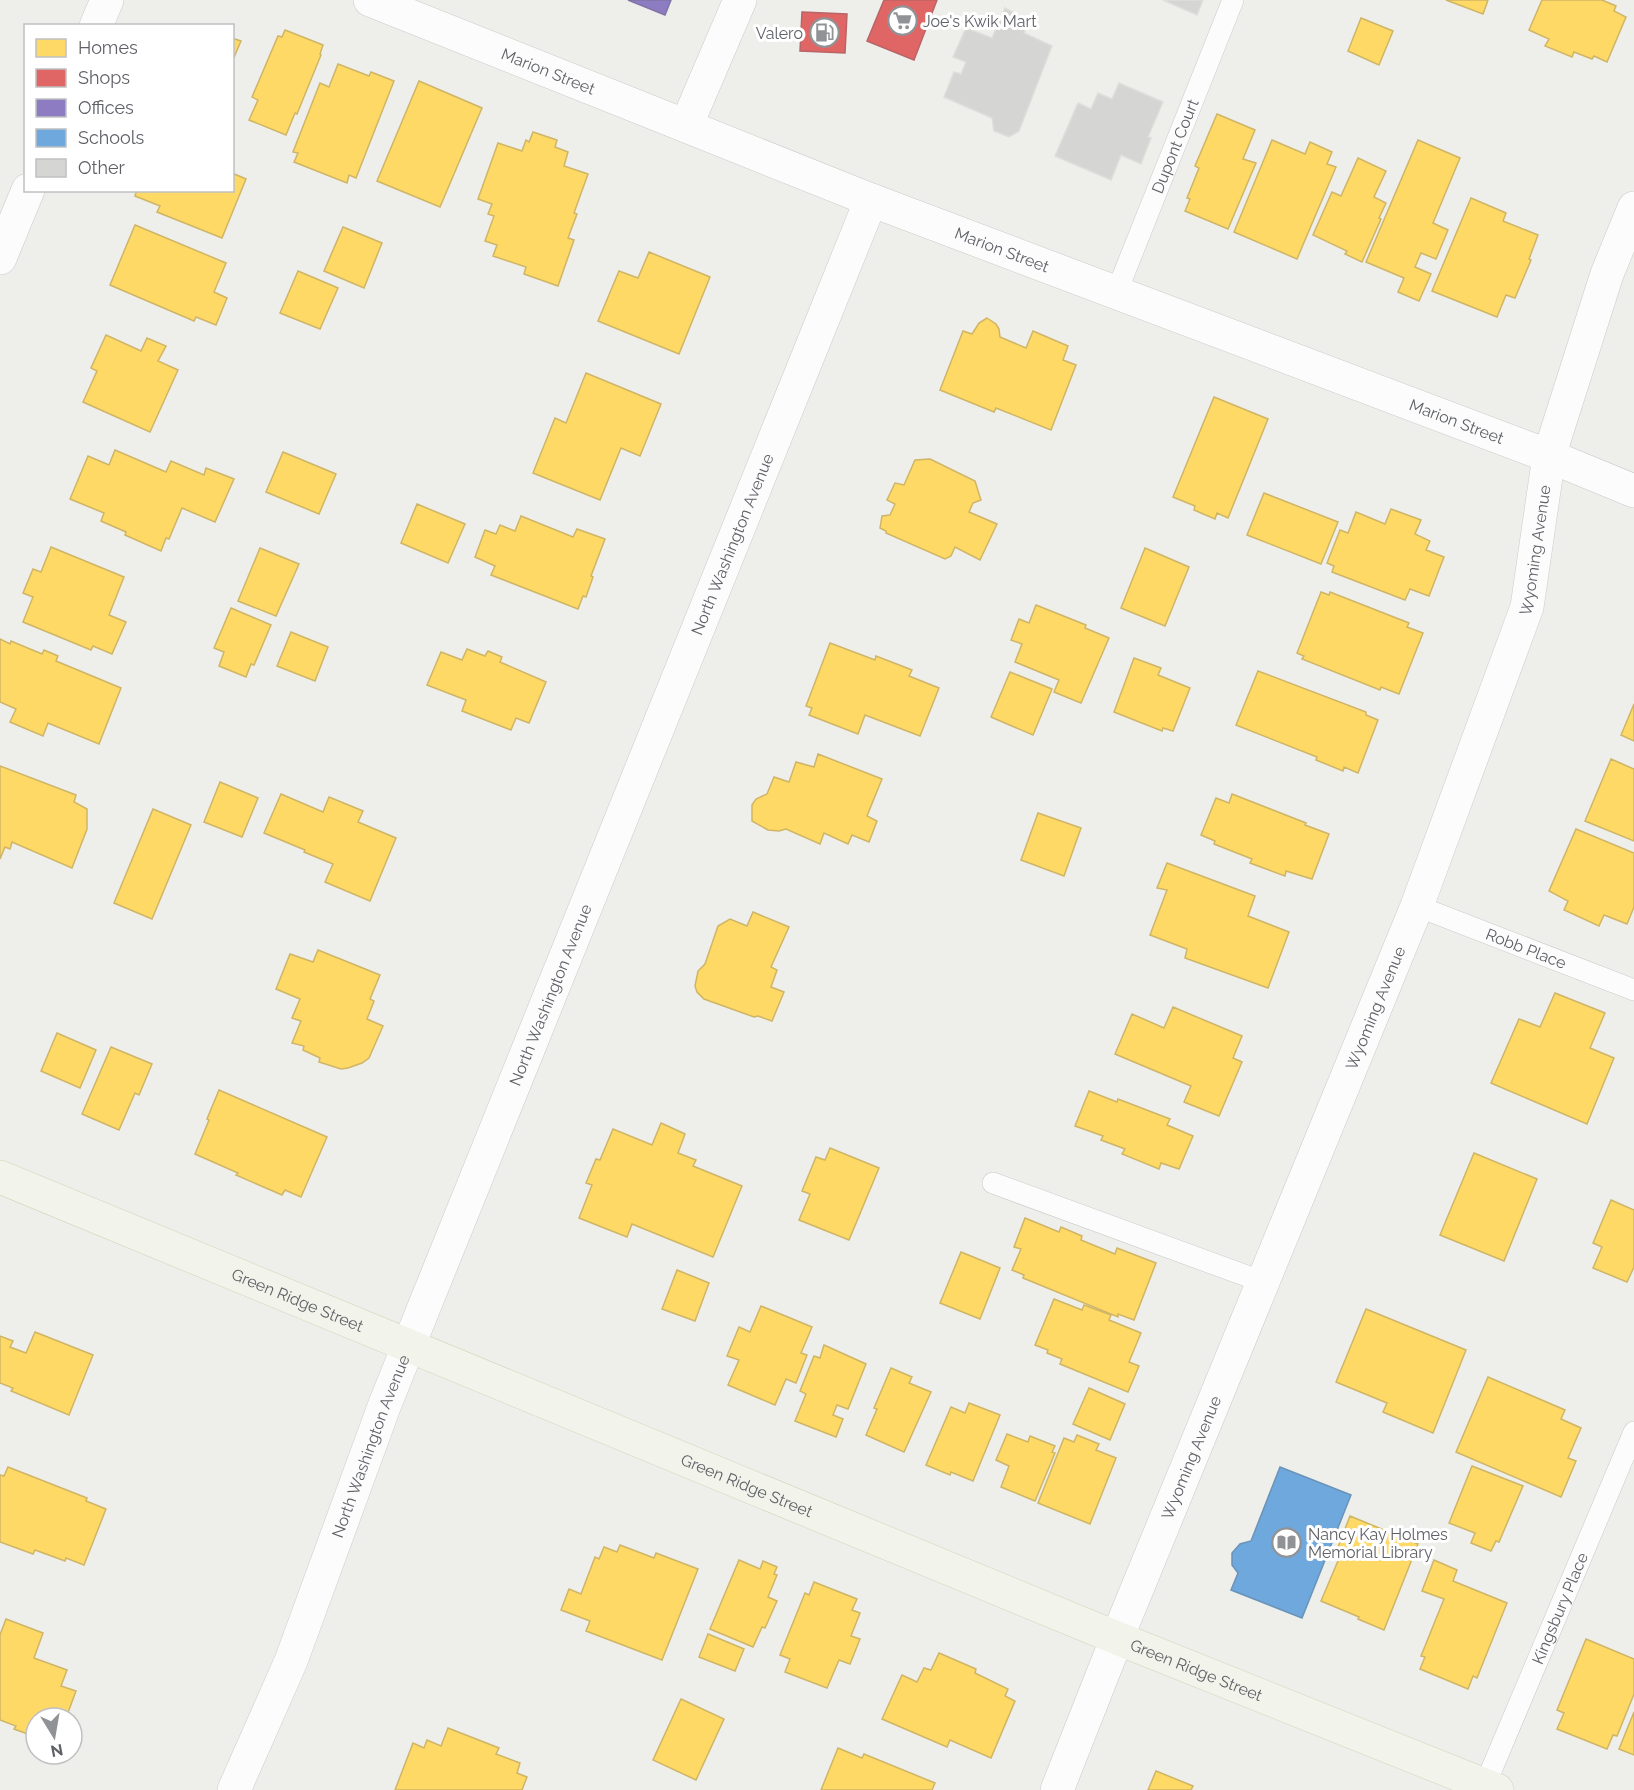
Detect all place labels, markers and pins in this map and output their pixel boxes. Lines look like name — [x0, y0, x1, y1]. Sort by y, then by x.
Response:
supermarket icon: Joe's Kwik Mart — [886, 5, 918, 37]
place label: Joe's Kwik Mart — [923, 12, 1037, 31]
fuel station icon: Valero — [808, 17, 840, 49]
place label: Valero — [756, 24, 803, 43]
place label: Nancy Kay Holmes Memorial Library — [1308, 1525, 1448, 1562]
library icon: Nancy Kay Holmes Memorial Library — [1271, 1527, 1303, 1559]

